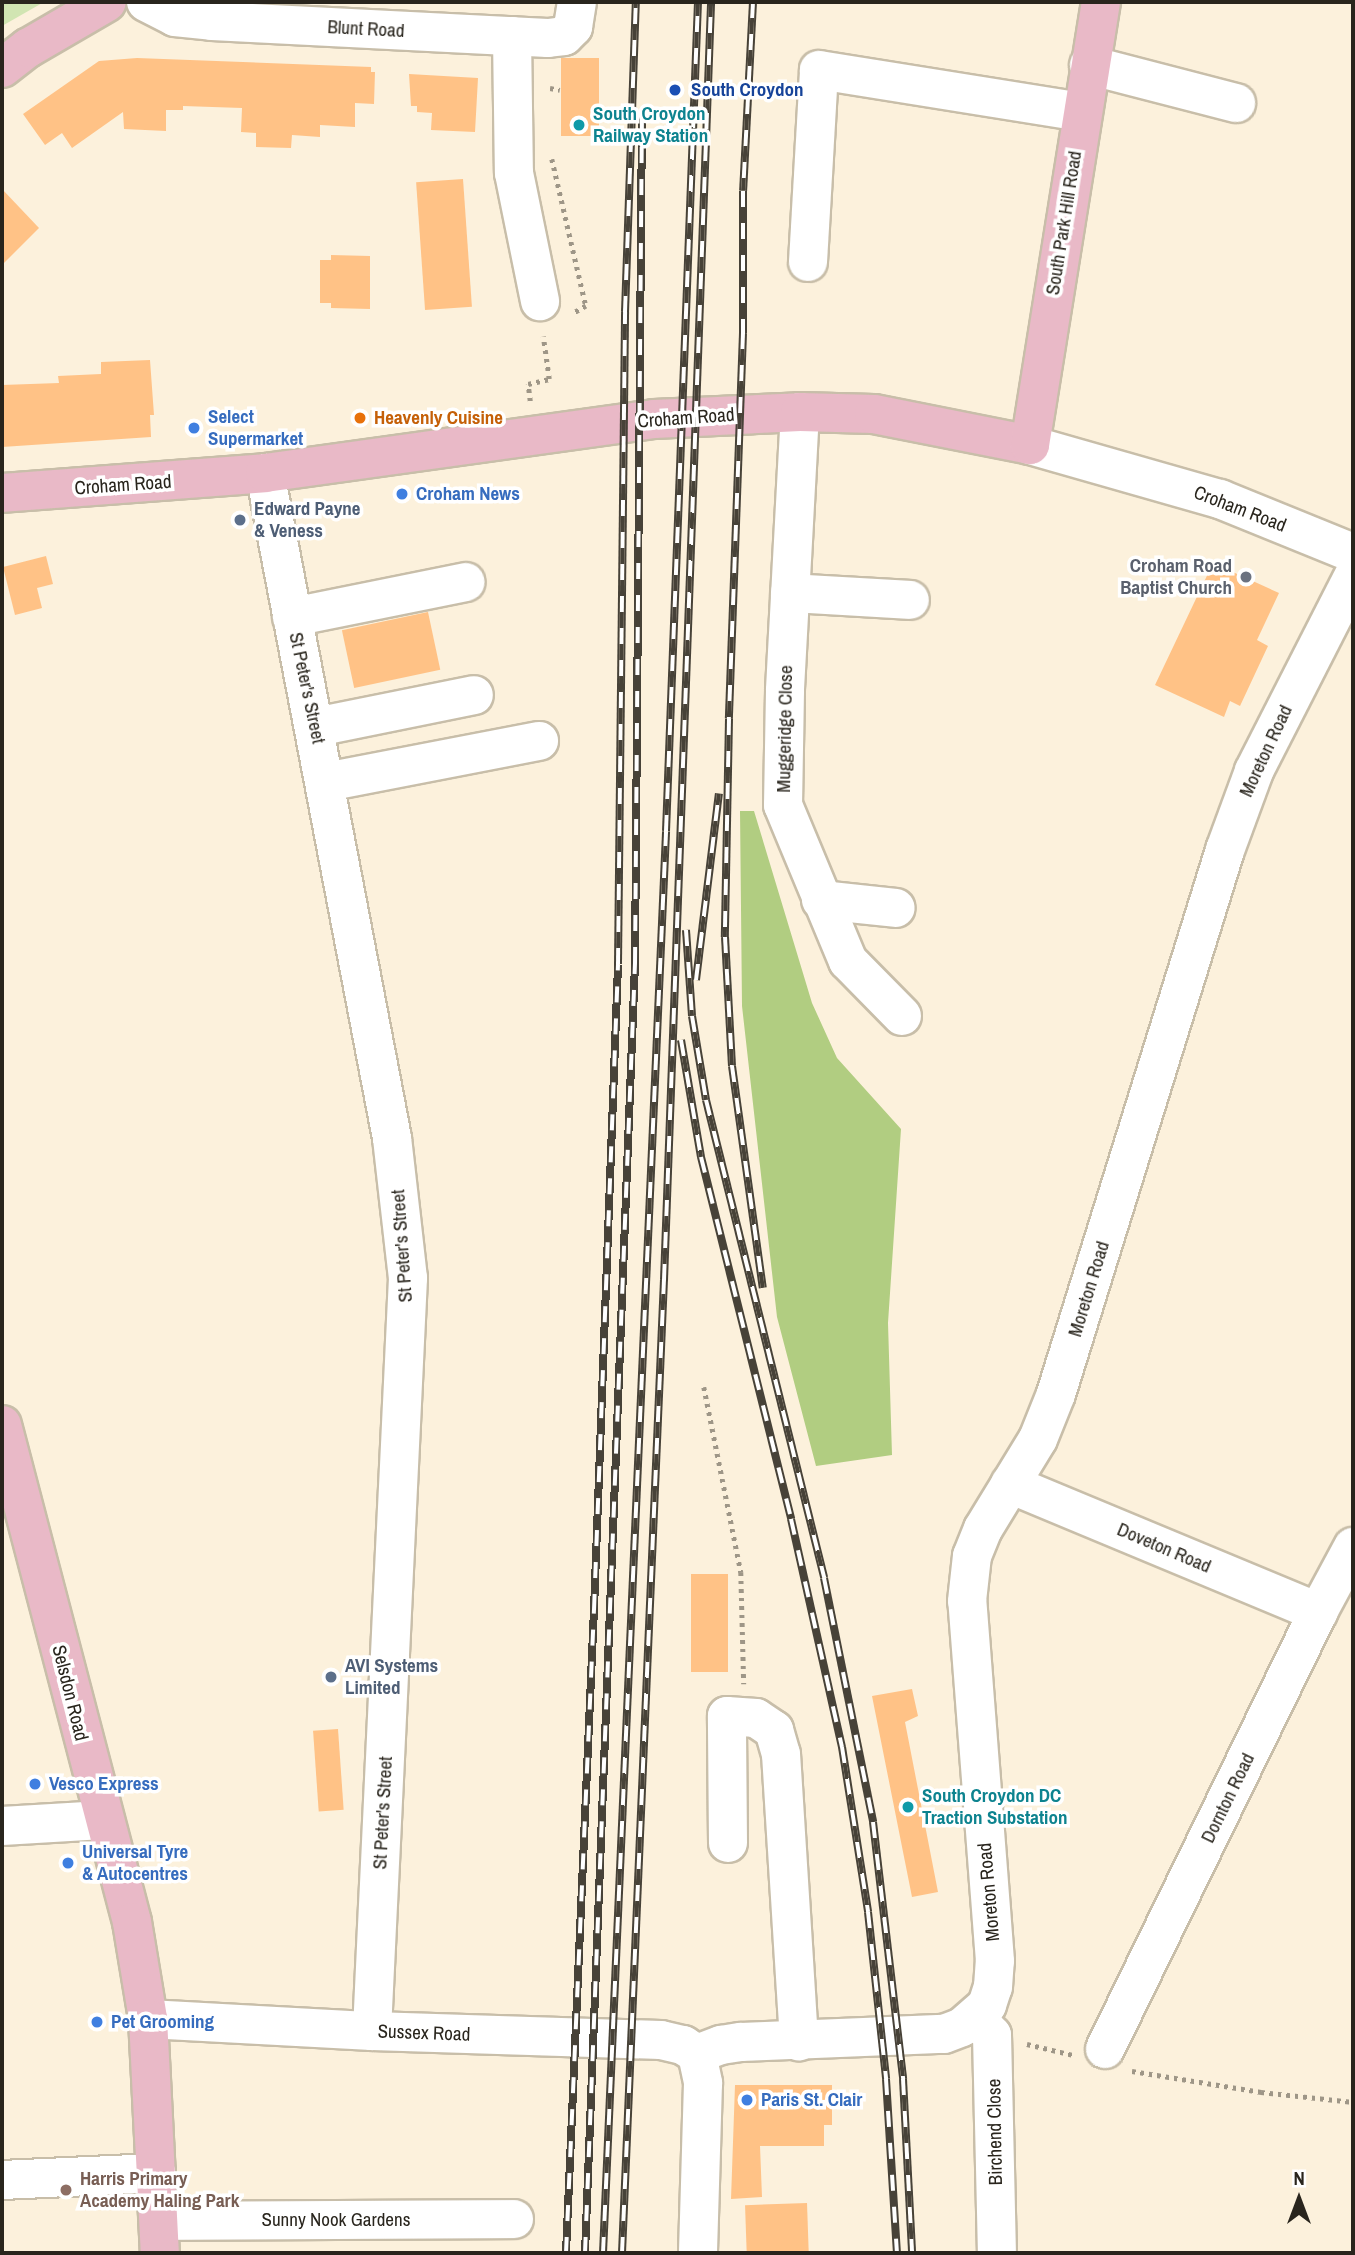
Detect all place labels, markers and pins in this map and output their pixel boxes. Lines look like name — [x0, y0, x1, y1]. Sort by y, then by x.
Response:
place label: South Croydon — [691, 79, 804, 101]
marker: South Croydon — [665, 80, 685, 100]
place label: South Croydon Railway Station — [593, 103, 708, 147]
marker: South Croydon Railway Station — [571, 117, 587, 133]
place label: Select Supermarket — [208, 406, 303, 450]
place label: Heavenly Cuisine — [374, 407, 503, 429]
marker: Heavenly Cuisine — [352, 410, 368, 426]
marker: Select Supermarket — [186, 420, 202, 436]
place label: Croham News — [416, 483, 520, 505]
marker: Croham News — [394, 486, 410, 502]
place label: Edward Payne & Veness — [254, 498, 361, 542]
marker: Edward Payne & Veness — [232, 512, 248, 528]
place label: Croham Road Baptist Church — [1120, 555, 1232, 599]
marker: Croham Road Baptist Church — [1238, 569, 1254, 585]
place label: AVI Systems Limited — [345, 1655, 438, 1699]
marker: AVI Systems Limited — [323, 1669, 339, 1685]
place label: Vesco Express — [49, 1773, 159, 1795]
marker: Vesco Express — [27, 1776, 43, 1792]
place label: South Croydon DC Traction Substation — [922, 1785, 1067, 1829]
marker: South Croydon DC Traction Substation — [900, 1799, 916, 1815]
place label: Universal Tyre & Autocentres — [82, 1841, 188, 1885]
marker: Universal Tyre & Autocentres — [60, 1855, 76, 1871]
place label: Pet Grooming — [111, 2011, 214, 2033]
marker: Pet Grooming — [89, 2014, 105, 2030]
place label: Paris St. Clair — [761, 2089, 862, 2111]
marker: Paris St. Clair — [739, 2092, 755, 2108]
place label: Harris Primary Academy Haling Park — [80, 2168, 239, 2212]
marker: Harris Primary Academy Haling Park — [58, 2182, 74, 2198]

